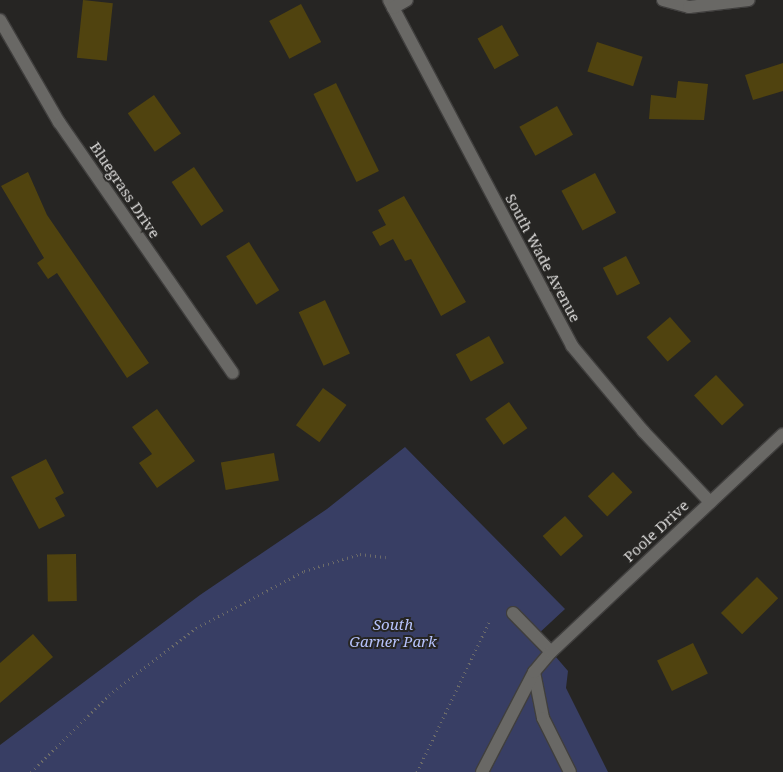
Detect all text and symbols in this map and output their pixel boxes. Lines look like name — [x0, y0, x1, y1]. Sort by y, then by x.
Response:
street label: Bluegrass Drive — [86, 138, 164, 242]
street label: South Wade Avenue — [502, 191, 584, 325]
street label: Poole Drive — [620, 496, 692, 566]
park label: South Garner Park — [349, 615, 437, 650]

